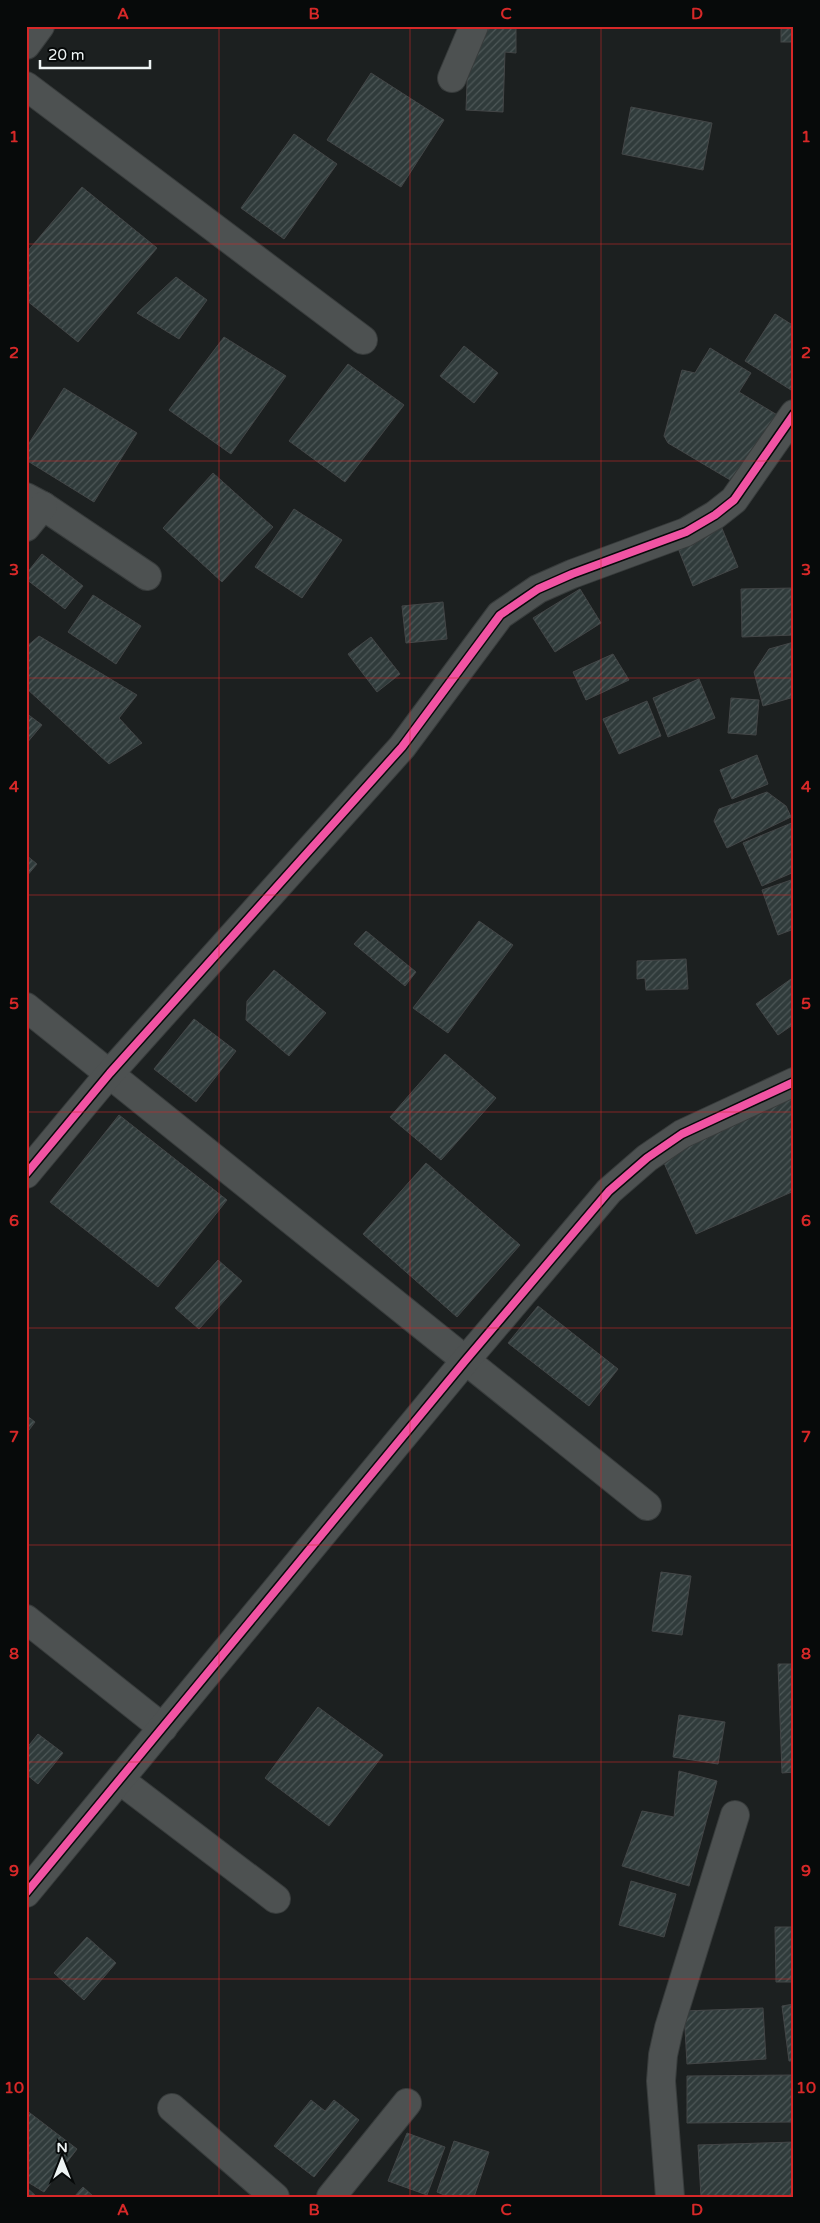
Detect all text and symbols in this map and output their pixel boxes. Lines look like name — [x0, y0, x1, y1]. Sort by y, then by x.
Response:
text: A — [117, 4, 129, 24]
text: B — [308, 4, 320, 24]
text: C — [500, 4, 512, 24]
text: D — [691, 4, 703, 24]
scale bar — [40, 38, 150, 70]
text: 20 m — [48, 46, 85, 64]
text: 1 — [9, 127, 19, 147]
text: 1 — [801, 127, 811, 147]
text: 2 — [9, 343, 19, 363]
text: 2 — [801, 343, 811, 363]
text: 3 — [9, 560, 19, 580]
text: 3 — [801, 560, 811, 580]
text: 4 — [9, 777, 19, 797]
text: 4 — [801, 777, 811, 797]
text: 5 — [9, 994, 19, 1014]
text: 5 — [801, 994, 811, 1014]
text: 6 — [9, 1211, 19, 1231]
text: 6 — [801, 1211, 811, 1231]
text: 7 — [9, 1427, 19, 1447]
text: 7 — [801, 1427, 811, 1447]
text: 8 — [9, 1644, 19, 1664]
text: 8 — [801, 1644, 811, 1664]
text: 9 — [9, 1861, 19, 1881]
text: 9 — [801, 1861, 811, 1881]
text: 10 — [4, 2078, 24, 2098]
text: 10 — [796, 2078, 816, 2098]
north arrow — [38, 2136, 88, 2186]
text: N — [56, 2139, 68, 2156]
text: A — [117, 2200, 129, 2220]
text: B — [308, 2200, 320, 2220]
text: C — [500, 2200, 512, 2220]
text: D — [691, 2200, 703, 2220]

